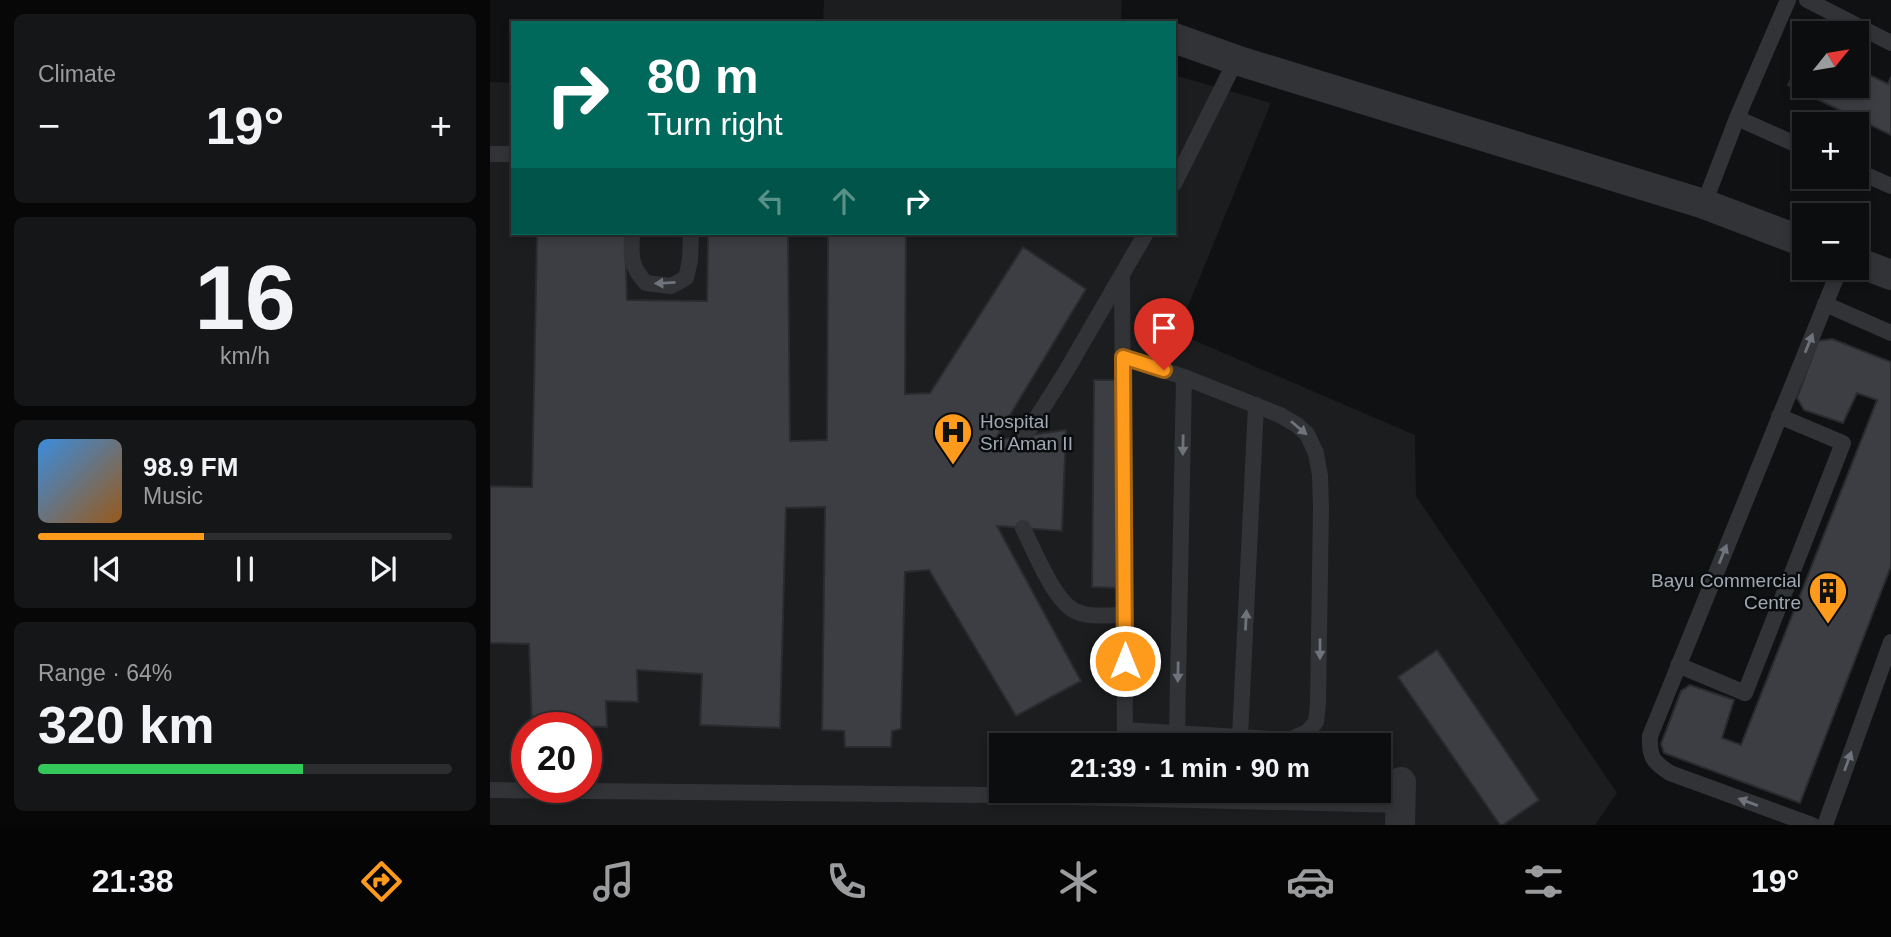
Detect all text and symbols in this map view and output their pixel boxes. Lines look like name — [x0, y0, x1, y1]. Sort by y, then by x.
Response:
north arrow — [1792, 21, 1869, 98]
map controls — [1792, 21, 1869, 280]
icon: right — [532, 49, 623, 140]
text: 80 m — [647, 49, 759, 103]
text: Climate — [38, 61, 116, 87]
text: 19° — [206, 97, 284, 155]
text: − — [38, 105, 60, 147]
text: + — [430, 105, 452, 147]
text: Turn right — [647, 106, 783, 142]
button: + — [1792, 112, 1869, 189]
icon: left — [752, 182, 790, 220]
icon: ahead — [825, 182, 863, 220]
icon: right — [898, 182, 936, 220]
button: − — [1792, 203, 1869, 280]
text: 16 — [194, 247, 296, 348]
one-way arrow — [654, 278, 676, 289]
pin — [1134, 298, 1194, 370]
icon: arrive — [1145, 309, 1183, 347]
one-way arrow — [1803, 332, 1814, 353]
text: km/h — [220, 343, 270, 369]
hospital icon: Hospital Sri Aman II — [932, 411, 974, 466]
place label: Hospital Sri Aman II — [980, 411, 1073, 454]
one-way arrow — [1290, 421, 1308, 436]
one-way arrow — [1177, 434, 1189, 456]
text: 98.9 FM — [143, 452, 238, 482]
text: Music — [143, 483, 203, 509]
one-way arrow — [1717, 544, 1729, 564]
icon: previous — [88, 550, 126, 588]
icon: pause — [226, 550, 264, 588]
icon: next — [364, 550, 402, 588]
place label: Bayu Commercial Centre — [1651, 570, 1801, 613]
building icon: Bayu Commercial Centre — [1807, 570, 1849, 625]
one-way arrow — [1240, 609, 1251, 631]
position arrow — [1088, 624, 1162, 698]
one-way arrow — [1314, 639, 1326, 661]
text: Range · 64% — [38, 660, 172, 686]
one-way arrow — [1173, 662, 1184, 684]
text: 320 km — [38, 696, 214, 754]
speed limit sign: 20 — [511, 712, 602, 803]
one-way arrow — [1843, 750, 1854, 771]
text: 21:39 · 1 min · 90 m — [1070, 753, 1310, 783]
one-way arrow — [1738, 796, 1759, 807]
icon: directions — [357, 857, 406, 906]
icon: music — [589, 857, 638, 906]
icon: phone — [822, 857, 871, 906]
icon: climate — [1054, 857, 1103, 906]
icon: car — [1286, 857, 1335, 906]
icon: filters — [1519, 857, 1568, 906]
text: 21:38 — [92, 863, 174, 899]
text: 19° — [1751, 863, 1799, 899]

